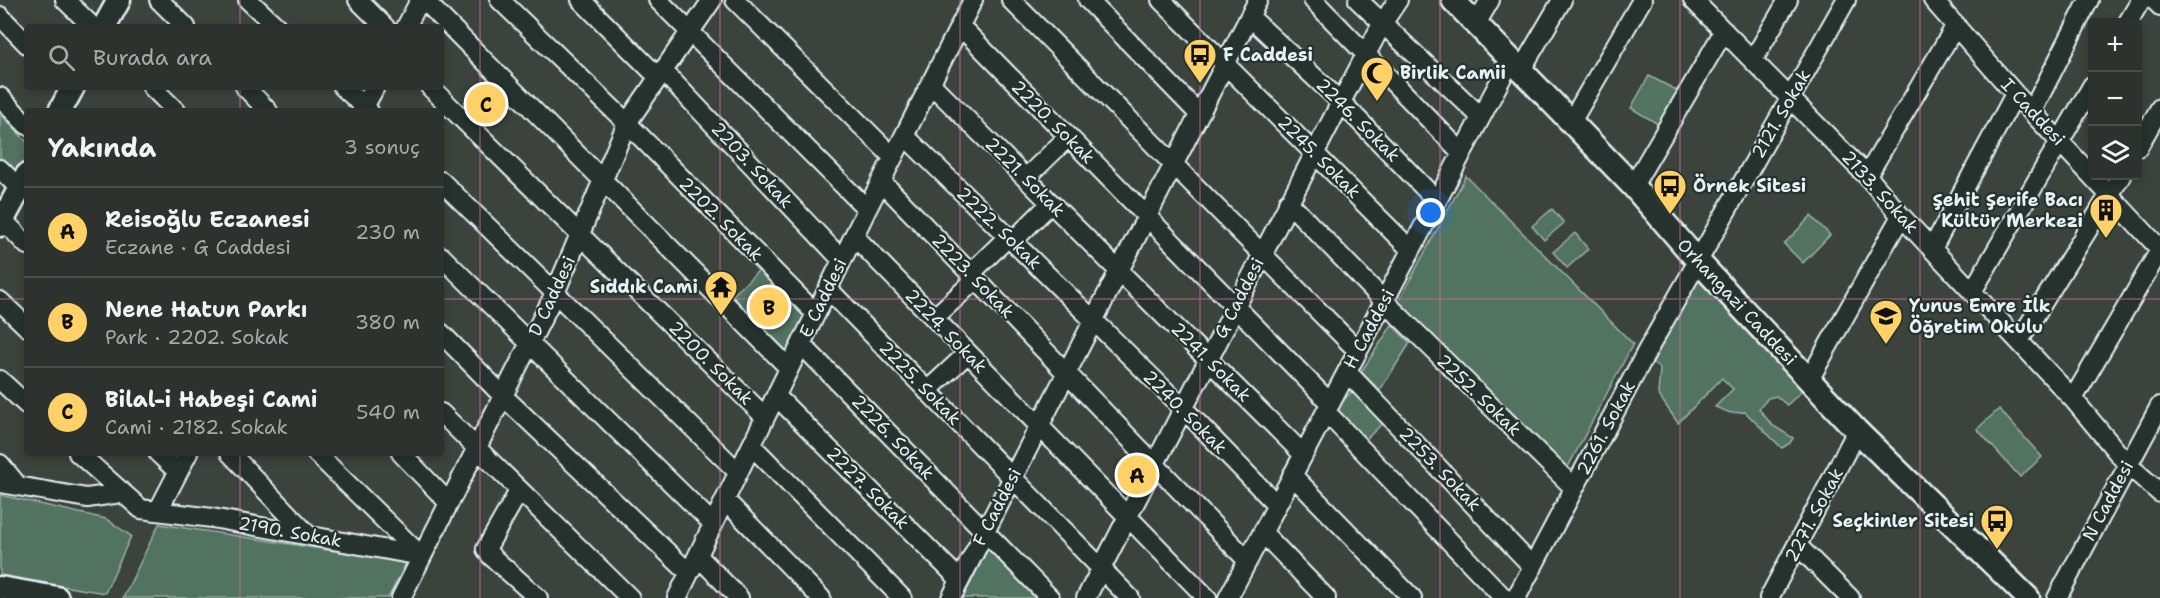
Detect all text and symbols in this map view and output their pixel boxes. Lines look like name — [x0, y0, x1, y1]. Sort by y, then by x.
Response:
map controls — [2088, 18, 2142, 180]
button: + — [2088, 18, 2142, 72]
search box — [24, 24, 444, 90]
bus stop icon: F Caddesi — [1182, 37, 1218, 84]
icon: search — [45, 41, 78, 74]
text: Burada ara — [93, 43, 212, 72]
place label: F Caddesi — [1223, 43, 1313, 67]
mosque icon: Birlik Camii — [1359, 55, 1395, 102]
place label: Birlik Camii — [1400, 61, 1506, 85]
street label: 2121. Sokak — [1746, 65, 1816, 163]
button: − — [2088, 72, 2142, 126]
street label: 2246. Sokak — [1311, 73, 1405, 167]
street label: I Caddesi — [1996, 73, 2070, 151]
street label: 2220. Sokak — [1006, 75, 1100, 169]
pin: C — [466, 82, 506, 126]
street label: 2245. Sokak — [1272, 110, 1366, 204]
street label: 2203. Sokak — [706, 117, 798, 213]
button: layers — [2088, 126, 2142, 180]
text: Yakında — [48, 130, 156, 165]
street label: 2221. Sokak — [980, 132, 1070, 222]
text: 3 sonuç — [344, 134, 420, 160]
street label: 2133. Sokak — [1836, 145, 1924, 239]
bus stop icon: Örnek Sitesi — [1652, 168, 1688, 215]
street label: 2202. Sokak — [674, 172, 768, 266]
place label: Örnek Sitesi — [1693, 173, 1806, 198]
street label: 2222. Sokak — [951, 181, 1047, 275]
place label: Şehit Şerife Bacı Kültür Merkezi — [1932, 188, 2083, 233]
building icon: Şehit Şerife Bacı Kültür Merkezi — [2088, 192, 2124, 239]
your location — [1416, 198, 1445, 227]
text: Reisoğlu Eczanesi — [105, 205, 310, 234]
text: A — [60, 219, 75, 245]
text: 230 m — [355, 219, 420, 245]
street label: 2223. Sokak — [926, 228, 1020, 324]
street label: Orhangazi Caddesi — [1672, 233, 1802, 371]
text: Eczane · G Caddesi — [105, 234, 291, 260]
street label: D Caddesi — [523, 252, 581, 340]
street label: G Caddesi — [1208, 253, 1270, 343]
street label: E Caddesi — [794, 254, 852, 342]
temple icon: Sıddık Cami — [703, 269, 739, 316]
place label: Sıddık Cami — [590, 275, 698, 299]
pin: B — [750, 284, 788, 330]
street label: 2224. Sokak — [900, 284, 992, 378]
street label: H Caddesi — [1338, 285, 1400, 373]
place label: Yunus Emre İlk Öğretim Okulu — [1909, 294, 2051, 339]
text: Nene Hatun Parkı — [105, 295, 308, 324]
school or university icon: Yunus Emre İlk Öğretim Okulu — [1868, 298, 1904, 345]
text: B — [61, 309, 74, 335]
text: 380 m — [355, 309, 420, 335]
street label: 2200. Sokak — [664, 316, 758, 410]
street label: 2241. Sokak — [1166, 317, 1256, 407]
text: Park · 2202. Sokak — [105, 324, 289, 350]
street label: 2225. Sokak — [874, 336, 966, 430]
street label: 2252. Sokak — [1432, 349, 1526, 441]
street label: 2240. Sokak — [1138, 365, 1232, 459]
street label: 2261. Sokak — [1571, 377, 1641, 479]
text: Bilal-i Habeşi Cami — [105, 385, 318, 414]
street label: 2226. Sokak — [846, 389, 940, 485]
text: C — [61, 399, 74, 425]
text: 540 m — [356, 399, 420, 425]
text: Cami · 2182. Sokak — [105, 414, 288, 440]
street label: 2253. Sokak — [1394, 422, 1486, 516]
street label: 2227. Sokak — [821, 441, 915, 535]
pin: A — [1118, 452, 1156, 498]
street label: N Caddesi — [2077, 457, 2139, 545]
street label: F Caddesi — [967, 464, 1027, 550]
street label: 2271. Sokak — [1779, 464, 1849, 566]
bus stop icon: Seçkinler Sitesi — [1979, 503, 2015, 550]
place label: Seçkinler Sitesi — [1833, 509, 1974, 533]
street label: 2190. Sokak — [236, 511, 344, 553]

